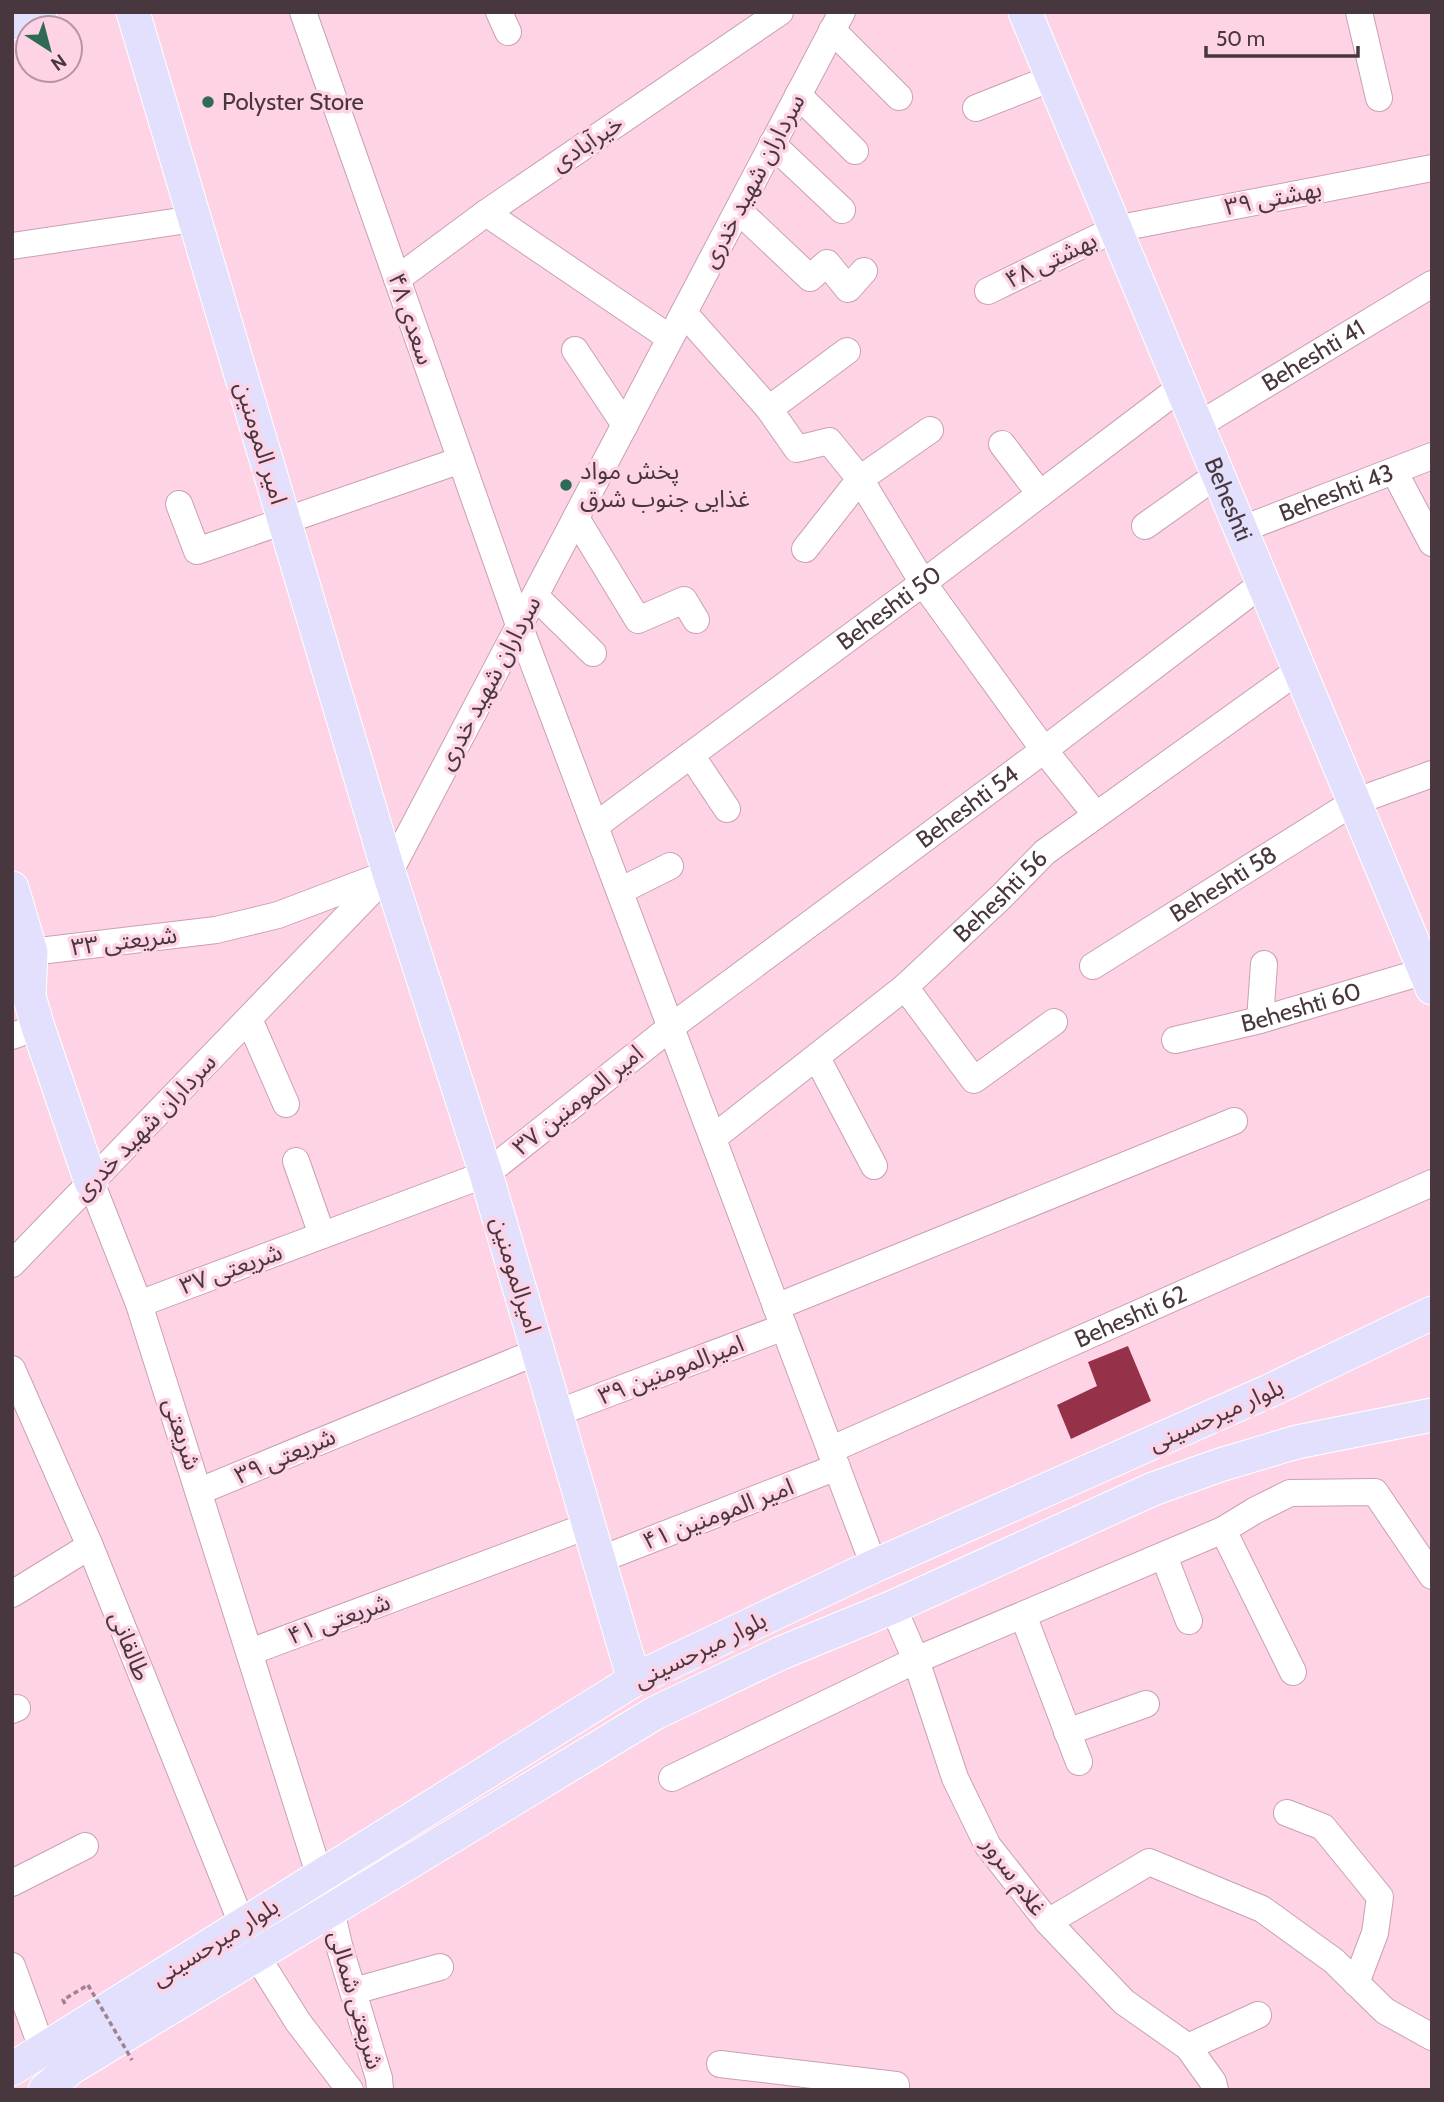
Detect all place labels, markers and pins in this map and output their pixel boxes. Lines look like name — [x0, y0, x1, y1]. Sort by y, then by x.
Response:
place label: Polyster Store — [222, 87, 364, 116]
marker: Polyster Store — [200, 94, 216, 110]
place label: پخش مواد غذایی جنوب شرق — [580, 456, 750, 513]
marker: پخش مواد غذایی جنوب شرق — [558, 477, 574, 493]

